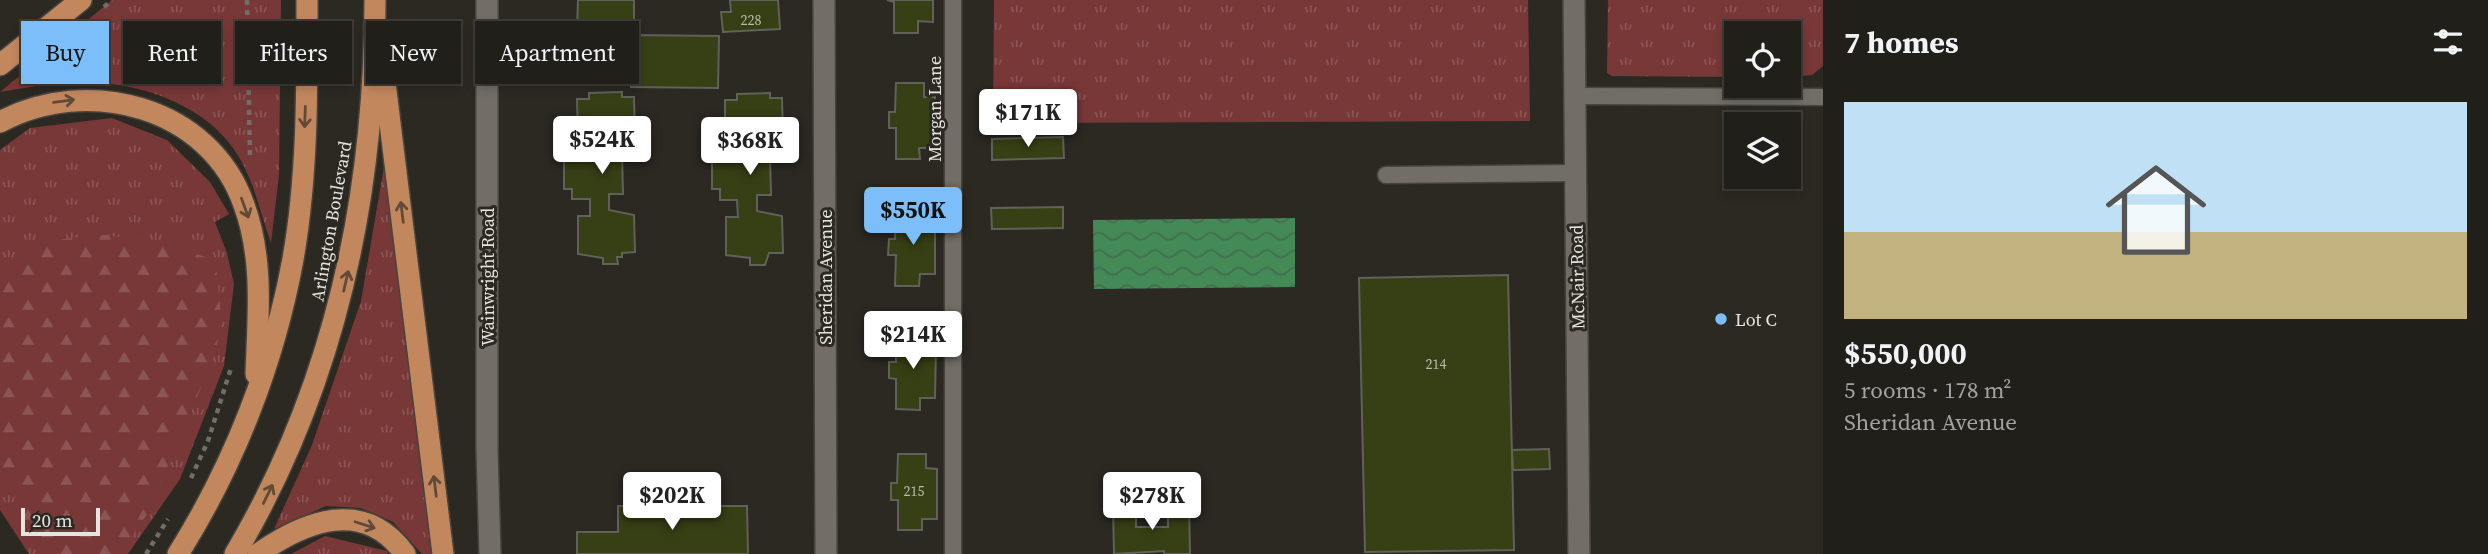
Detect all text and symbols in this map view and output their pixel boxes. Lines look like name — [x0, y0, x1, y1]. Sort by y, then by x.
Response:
house number: 228 — [741, 10, 762, 30]
chip: Buy — [21, 21, 109, 84]
chip: Rent — [123, 21, 221, 84]
chip: Filters — [235, 21, 352, 84]
chip: New — [366, 21, 461, 84]
chip: Apartment — [475, 21, 639, 84]
map controls — [1724, 21, 1801, 189]
button: locate — [1724, 21, 1801, 98]
text: 7 homes — [1844, 22, 1959, 63]
icon: filters — [2429, 23, 2467, 61]
street label: Morgan Lane — [922, 56, 947, 162]
pin: $171K — [979, 90, 1077, 149]
one-way arrow — [52, 94, 75, 107]
text: $171K — [995, 96, 1061, 128]
one-way arrow — [299, 105, 312, 128]
button: layers — [1724, 112, 1801, 189]
pin: $524K — [553, 116, 651, 176]
pin: $368K — [701, 118, 799, 177]
text: $524K — [569, 123, 635, 155]
text: $368K — [717, 124, 783, 156]
street label: Arlington Boulevard — [305, 139, 357, 303]
icon: home — [2093, 147, 2219, 273]
pin: $550K — [864, 188, 962, 247]
text: $550K — [880, 194, 946, 226]
one-way arrow — [240, 196, 252, 218]
one-way arrow — [396, 201, 409, 223]
street label: Wainwright Road — [475, 208, 500, 346]
street label: Sheridan Avenue — [813, 209, 838, 345]
street label: McNair Road — [1564, 224, 1590, 330]
one-way arrow — [340, 270, 353, 293]
place label: Lot C — [1735, 307, 1777, 332]
marker: Lot C — [1713, 311, 1729, 327]
pin: $214K — [864, 312, 962, 371]
text: $214K — [880, 318, 946, 350]
text: $550,000 — [1844, 333, 1967, 374]
house number: 214 — [1426, 354, 1447, 374]
text: 5 rooms · 178 m² — [1844, 374, 2011, 406]
text: Sheridan Avenue — [1844, 406, 2017, 438]
pin: $202K — [623, 472, 721, 532]
pin: $278K — [1103, 472, 1201, 532]
one-way arrow — [428, 475, 441, 498]
text: $202K — [639, 479, 705, 511]
text: $278K — [1119, 479, 1185, 511]
house number: 215 — [904, 481, 925, 501]
one-way arrow — [261, 484, 275, 505]
scale bar — [21, 505, 100, 537]
text: 20 m — [32, 507, 73, 533]
one-way arrow — [354, 520, 376, 532]

